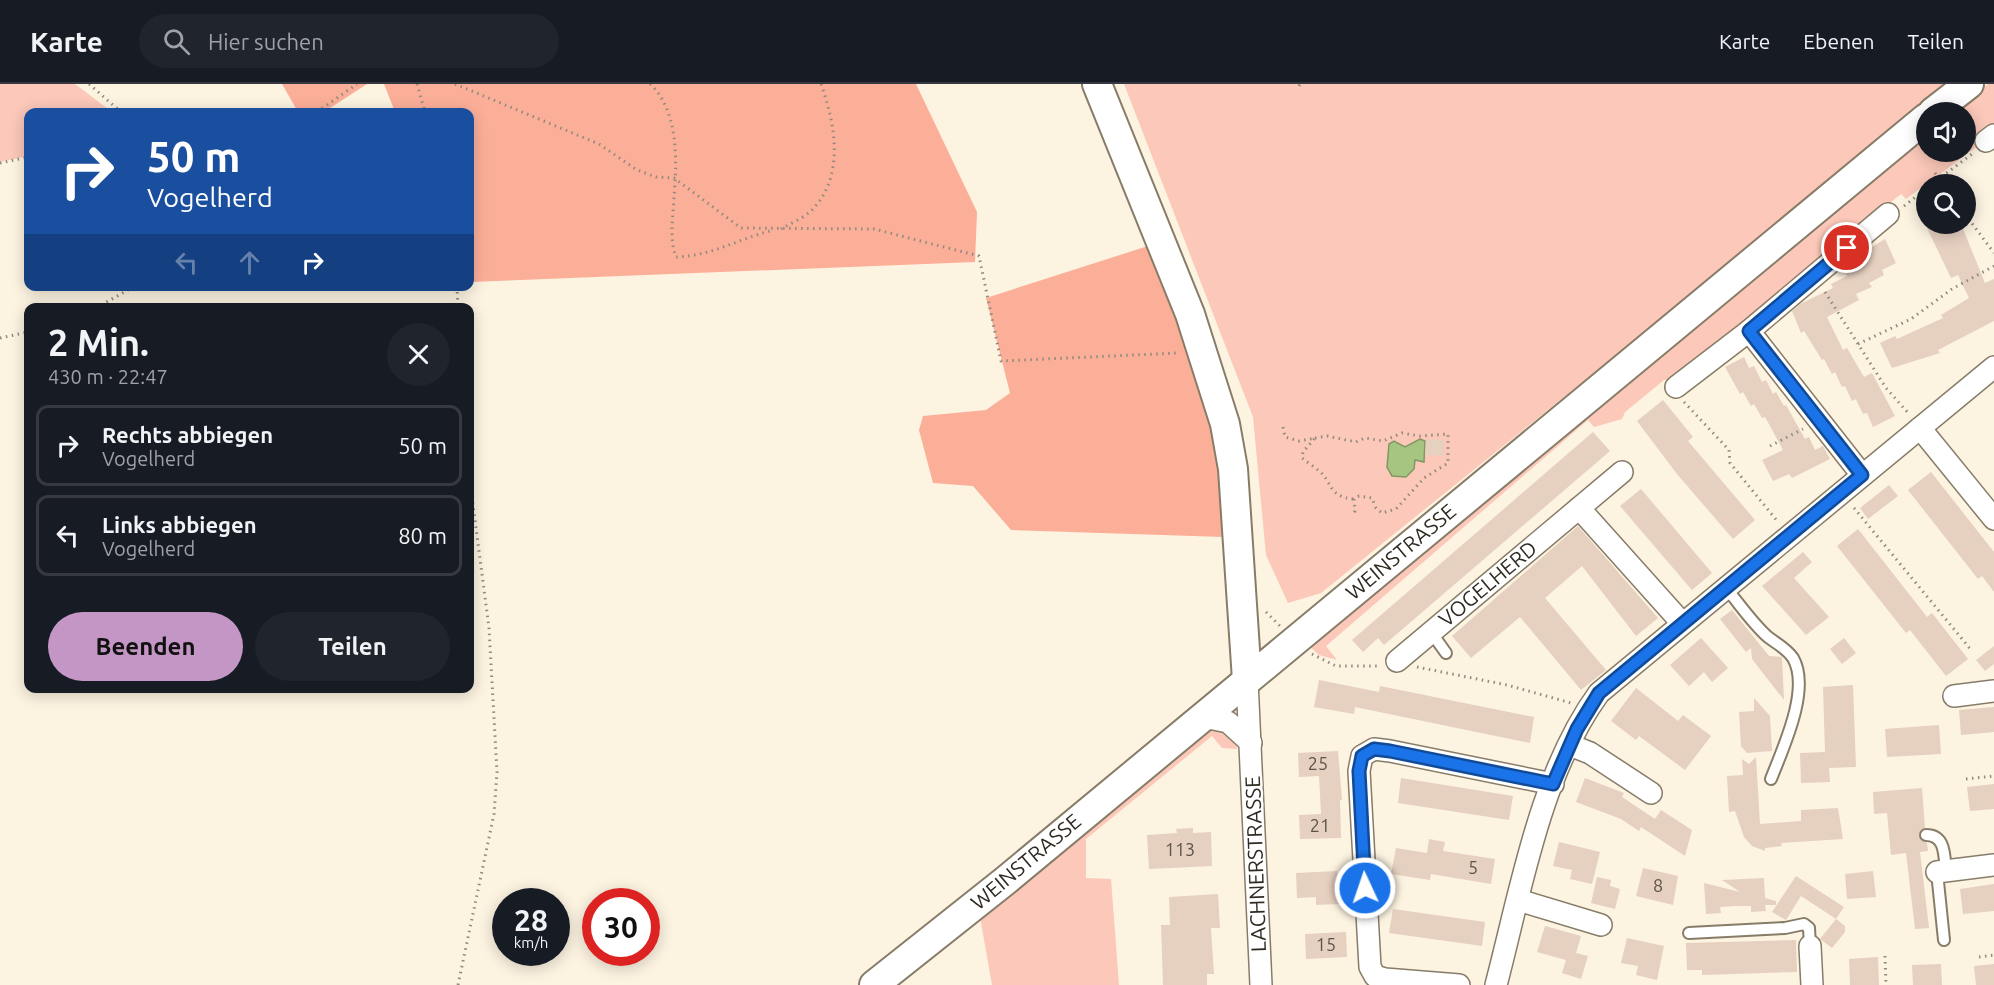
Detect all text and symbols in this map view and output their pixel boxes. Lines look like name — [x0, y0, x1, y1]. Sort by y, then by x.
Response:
search box — [139, 14, 559, 68]
icon: search — [160, 25, 193, 58]
text: Karte — [30, 26, 103, 57]
text: Hier suchen — [208, 29, 324, 54]
text: Karte — [1719, 29, 1770, 53]
text: Ebenen — [1803, 29, 1875, 53]
text: Teilen — [1908, 29, 1964, 53]
map controls — [1916, 102, 1976, 234]
button: sound — [1916, 102, 1976, 162]
icon: right — [48, 132, 126, 210]
text: 50 m — [147, 133, 241, 180]
button: search — [1916, 174, 1976, 234]
text: Vogelherd — [147, 182, 273, 212]
pin — [1821, 222, 1872, 273]
icon: arrive — [1830, 231, 1863, 264]
icon: left — [170, 246, 203, 279]
icon: ahead — [233, 246, 266, 279]
icon: right — [296, 246, 329, 279]
text: 2 Min. — [48, 322, 149, 363]
button: close — [387, 323, 450, 386]
text: 430 m · 22:47 — [48, 365, 168, 388]
text: Rechts abbiegen — [102, 422, 273, 447]
icon: right — [51, 429, 84, 462]
text: 50 m — [398, 433, 447, 458]
text: Vogelherd — [102, 447, 195, 470]
street label: WEINSTRASSE — [1341, 498, 1460, 604]
text: Links abbiegen — [102, 512, 257, 537]
icon: left — [51, 519, 84, 552]
text: 80 m — [398, 523, 447, 548]
street label: VOGELHERD — [1434, 535, 1541, 631]
text: Vogelherd — [102, 537, 195, 560]
button: Beenden — [48, 612, 243, 681]
button: Teilen — [255, 612, 450, 681]
house number: 25 — [1308, 753, 1328, 773]
street label: LACHNERSTRASSE — [1240, 776, 1270, 953]
street label: WEINSTRASSE — [966, 808, 1085, 914]
house number: 21 — [1310, 815, 1330, 835]
house number: 113 — [1165, 839, 1195, 859]
position arrow — [1333, 856, 1397, 920]
house number: 5 — [1468, 857, 1478, 877]
house number: 8 — [1653, 875, 1663, 895]
speed limit sign: 30 — [582, 888, 660, 966]
text: 28 — [514, 903, 548, 937]
text: km/h — [514, 934, 548, 951]
house number: 15 — [1316, 934, 1336, 954]

